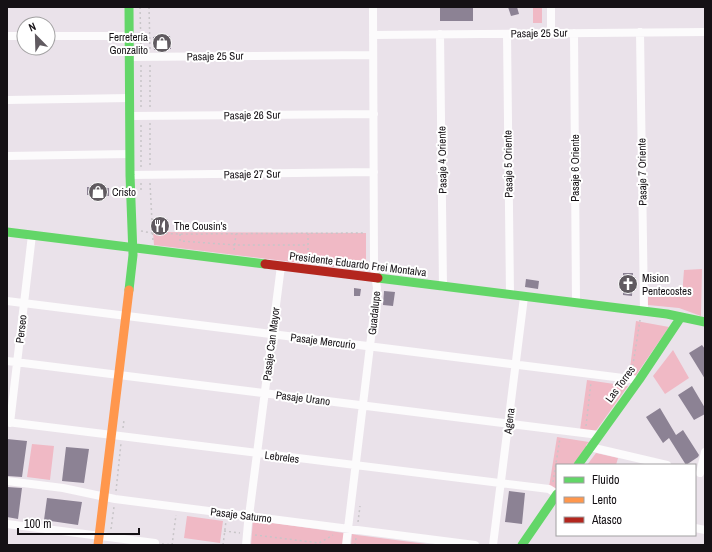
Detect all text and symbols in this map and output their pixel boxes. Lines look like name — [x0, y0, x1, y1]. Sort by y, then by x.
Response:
north arrow — [16, 16, 56, 56]
text: N — [26, 19, 38, 35]
street label: Pasaje 25 Sur — [511, 26, 567, 40]
place label: Ferretería Gonzalito — [109, 30, 148, 57]
shop icon: Ferretería Gonzalito — [151, 32, 173, 54]
street label: Pasaje 25 Sur — [187, 49, 243, 63]
street label: Pasaje 26 Sur — [224, 108, 280, 122]
street label: Pasaje 4 Oriente — [434, 126, 450, 194]
street label: Pasaje 5 Oriente — [500, 130, 516, 198]
street label: Pasaje 6 Oriente — [568, 134, 582, 202]
street label: Pasaje 7 Oriente — [634, 138, 650, 206]
street label: Pasaje 27 Sur — [224, 167, 280, 181]
shop icon: Cristo — [87, 181, 109, 203]
place label: Cristo — [112, 185, 136, 199]
restaurant icon: The Cousin's — [149, 215, 171, 237]
place label: The Cousin's — [174, 219, 227, 233]
street label: Presidente Eduardo Frei Montalva — [289, 249, 427, 279]
place label: Mision Pentecostes — [642, 271, 692, 298]
church icon: Mision Pentecostes — [617, 273, 639, 295]
street label: Guadalupe — [365, 290, 383, 336]
street label: Pasaje Can Mayor — [260, 306, 282, 382]
street label: Perseo — [12, 314, 30, 344]
street label: Pasaje Mercurio — [290, 330, 356, 352]
street label: Las Torres — [602, 363, 638, 405]
street label: Pasaje Urano — [275, 388, 331, 408]
street label: Agena — [500, 407, 518, 436]
street label: Lebreles — [264, 448, 301, 466]
legend — [556, 464, 696, 536]
text: Fluido — [592, 472, 619, 488]
text: Lento — [592, 492, 617, 508]
street label: Pasaje Saturno — [210, 504, 272, 526]
scale bar — [18, 510, 139, 536]
text: Atasco — [591, 512, 622, 528]
text: 100 m — [24, 516, 51, 532]

